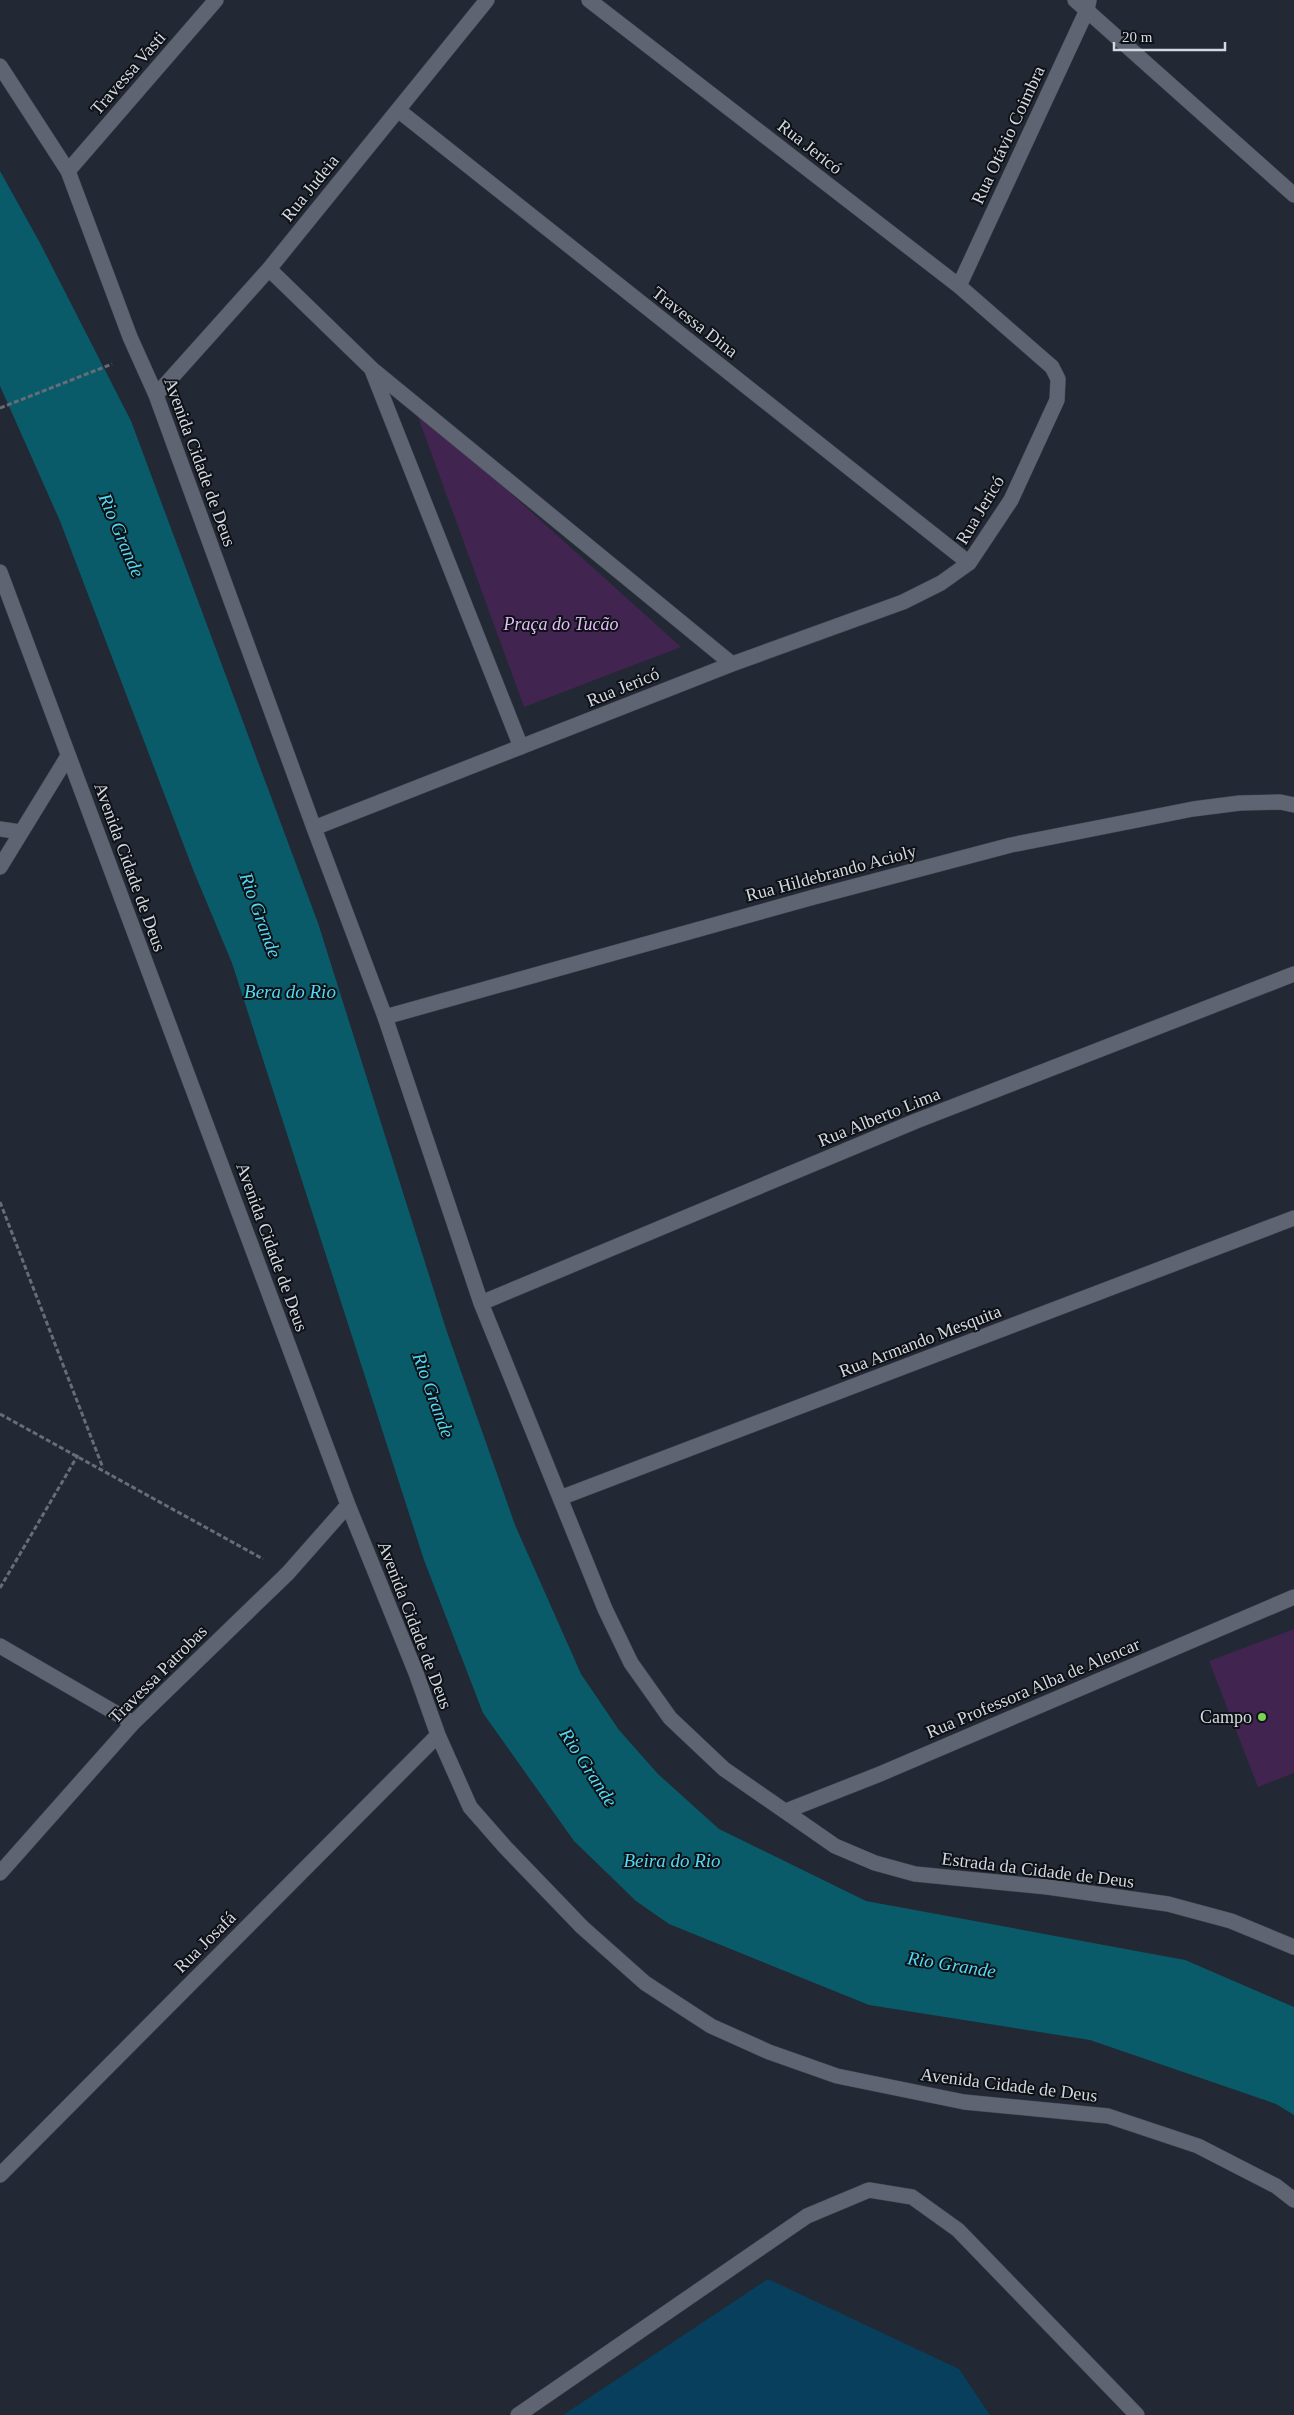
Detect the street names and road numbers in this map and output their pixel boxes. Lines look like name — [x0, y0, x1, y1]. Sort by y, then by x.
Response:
street label: Travessa Vasti — [86, 27, 170, 119]
street label: Rua Otávio Coimbra — [967, 63, 1049, 207]
street label: Rua Jericó — [774, 116, 846, 178]
street label: Rua Judeia — [277, 151, 343, 225]
street label: Travessa Dina — [648, 282, 742, 362]
street label: Avenida Cidade de Deus — [160, 375, 240, 549]
street label: Rua Jericó — [952, 472, 1008, 548]
street label: Rua Jericó — [584, 663, 662, 711]
street label: Avenida Cidade de Deus — [90, 780, 170, 954]
street label: Rua Hildebrando Acioly — [743, 841, 919, 905]
street label: Rua Alberto Lima — [815, 1083, 943, 1151]
street label: Avenida Cidade de Deus — [232, 1160, 312, 1334]
street label: Rua Armando Mesquita — [836, 1301, 1004, 1381]
street label: Avenida Cidade de Deus — [374, 1538, 456, 1712]
street label: Travessa Patrobas — [105, 1621, 211, 1727]
street label: Rua Professora Alba de Alencar — [923, 1634, 1143, 1742]
street label: Estrada da Cidade de Deus — [941, 1848, 1135, 1892]
street label: Rua Josafá — [170, 1907, 240, 1977]
street label: Avenida Cidade de Deus — [919, 2064, 1099, 2106]

